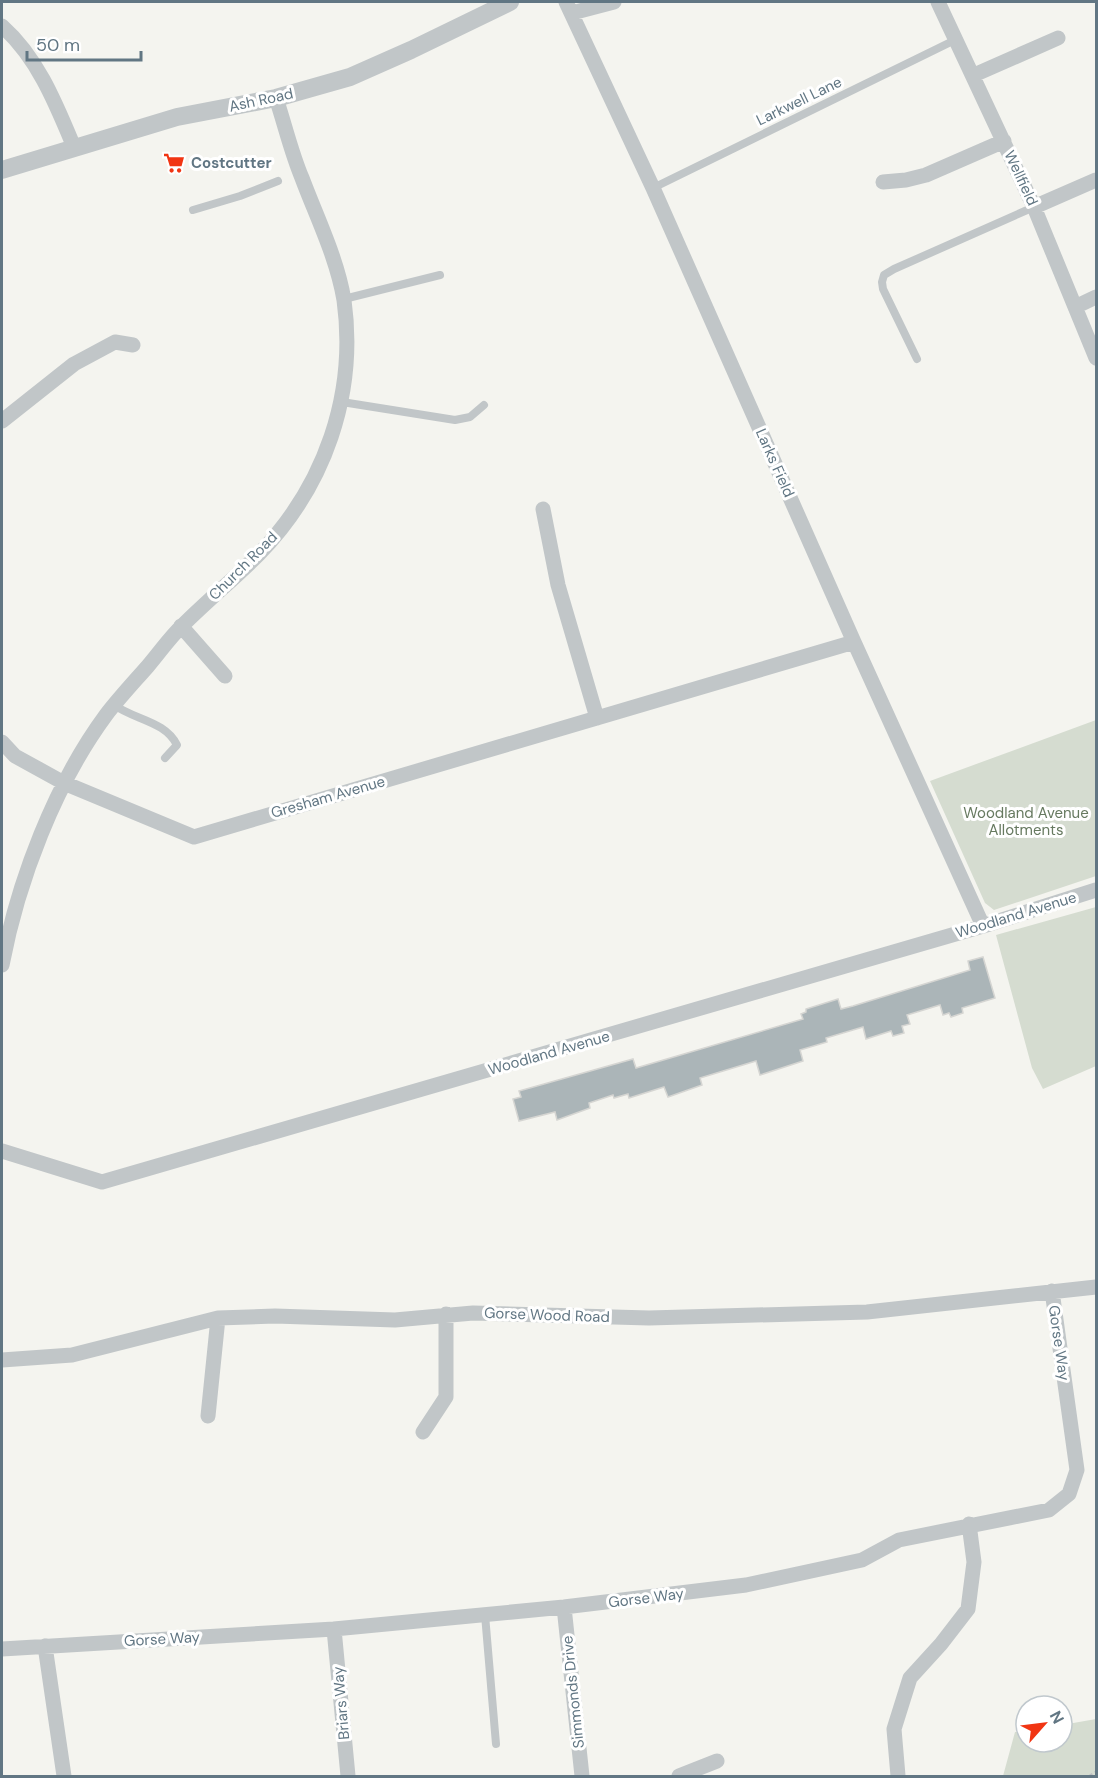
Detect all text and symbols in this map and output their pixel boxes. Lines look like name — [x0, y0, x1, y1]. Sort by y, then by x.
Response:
scale bar — [27, 24, 141, 62]
text: 50 m — [36, 33, 80, 57]
street label: Larkwell Lane — [753, 72, 845, 130]
street label: Ash Road — [227, 83, 295, 117]
street label: Wellfield — [1000, 147, 1042, 209]
supermarket icon: Costcutter — [162, 151, 186, 175]
place label: Costcutter — [191, 153, 272, 173]
street label: Larks Field — [751, 426, 799, 500]
street label: Church Road — [204, 527, 282, 605]
street label: Gresham Avenue — [269, 771, 387, 823]
park label: Woodland Avenue Allotments — [963, 803, 1089, 840]
street label: Woodland Avenue — [953, 887, 1079, 943]
street label: Woodland Avenue — [486, 1026, 612, 1080]
street label: Gorse Wood Road — [484, 1303, 610, 1327]
street label: Gorse Way — [1044, 1304, 1074, 1383]
street label: Gorse Way — [607, 1583, 686, 1613]
street label: Gorse Way — [124, 1627, 201, 1651]
street label: Simmonds Drive — [557, 1635, 589, 1749]
street label: Briars Way — [328, 1665, 354, 1740]
north arrow — [1014, 1694, 1074, 1754]
text: N — [1045, 1707, 1069, 1727]

